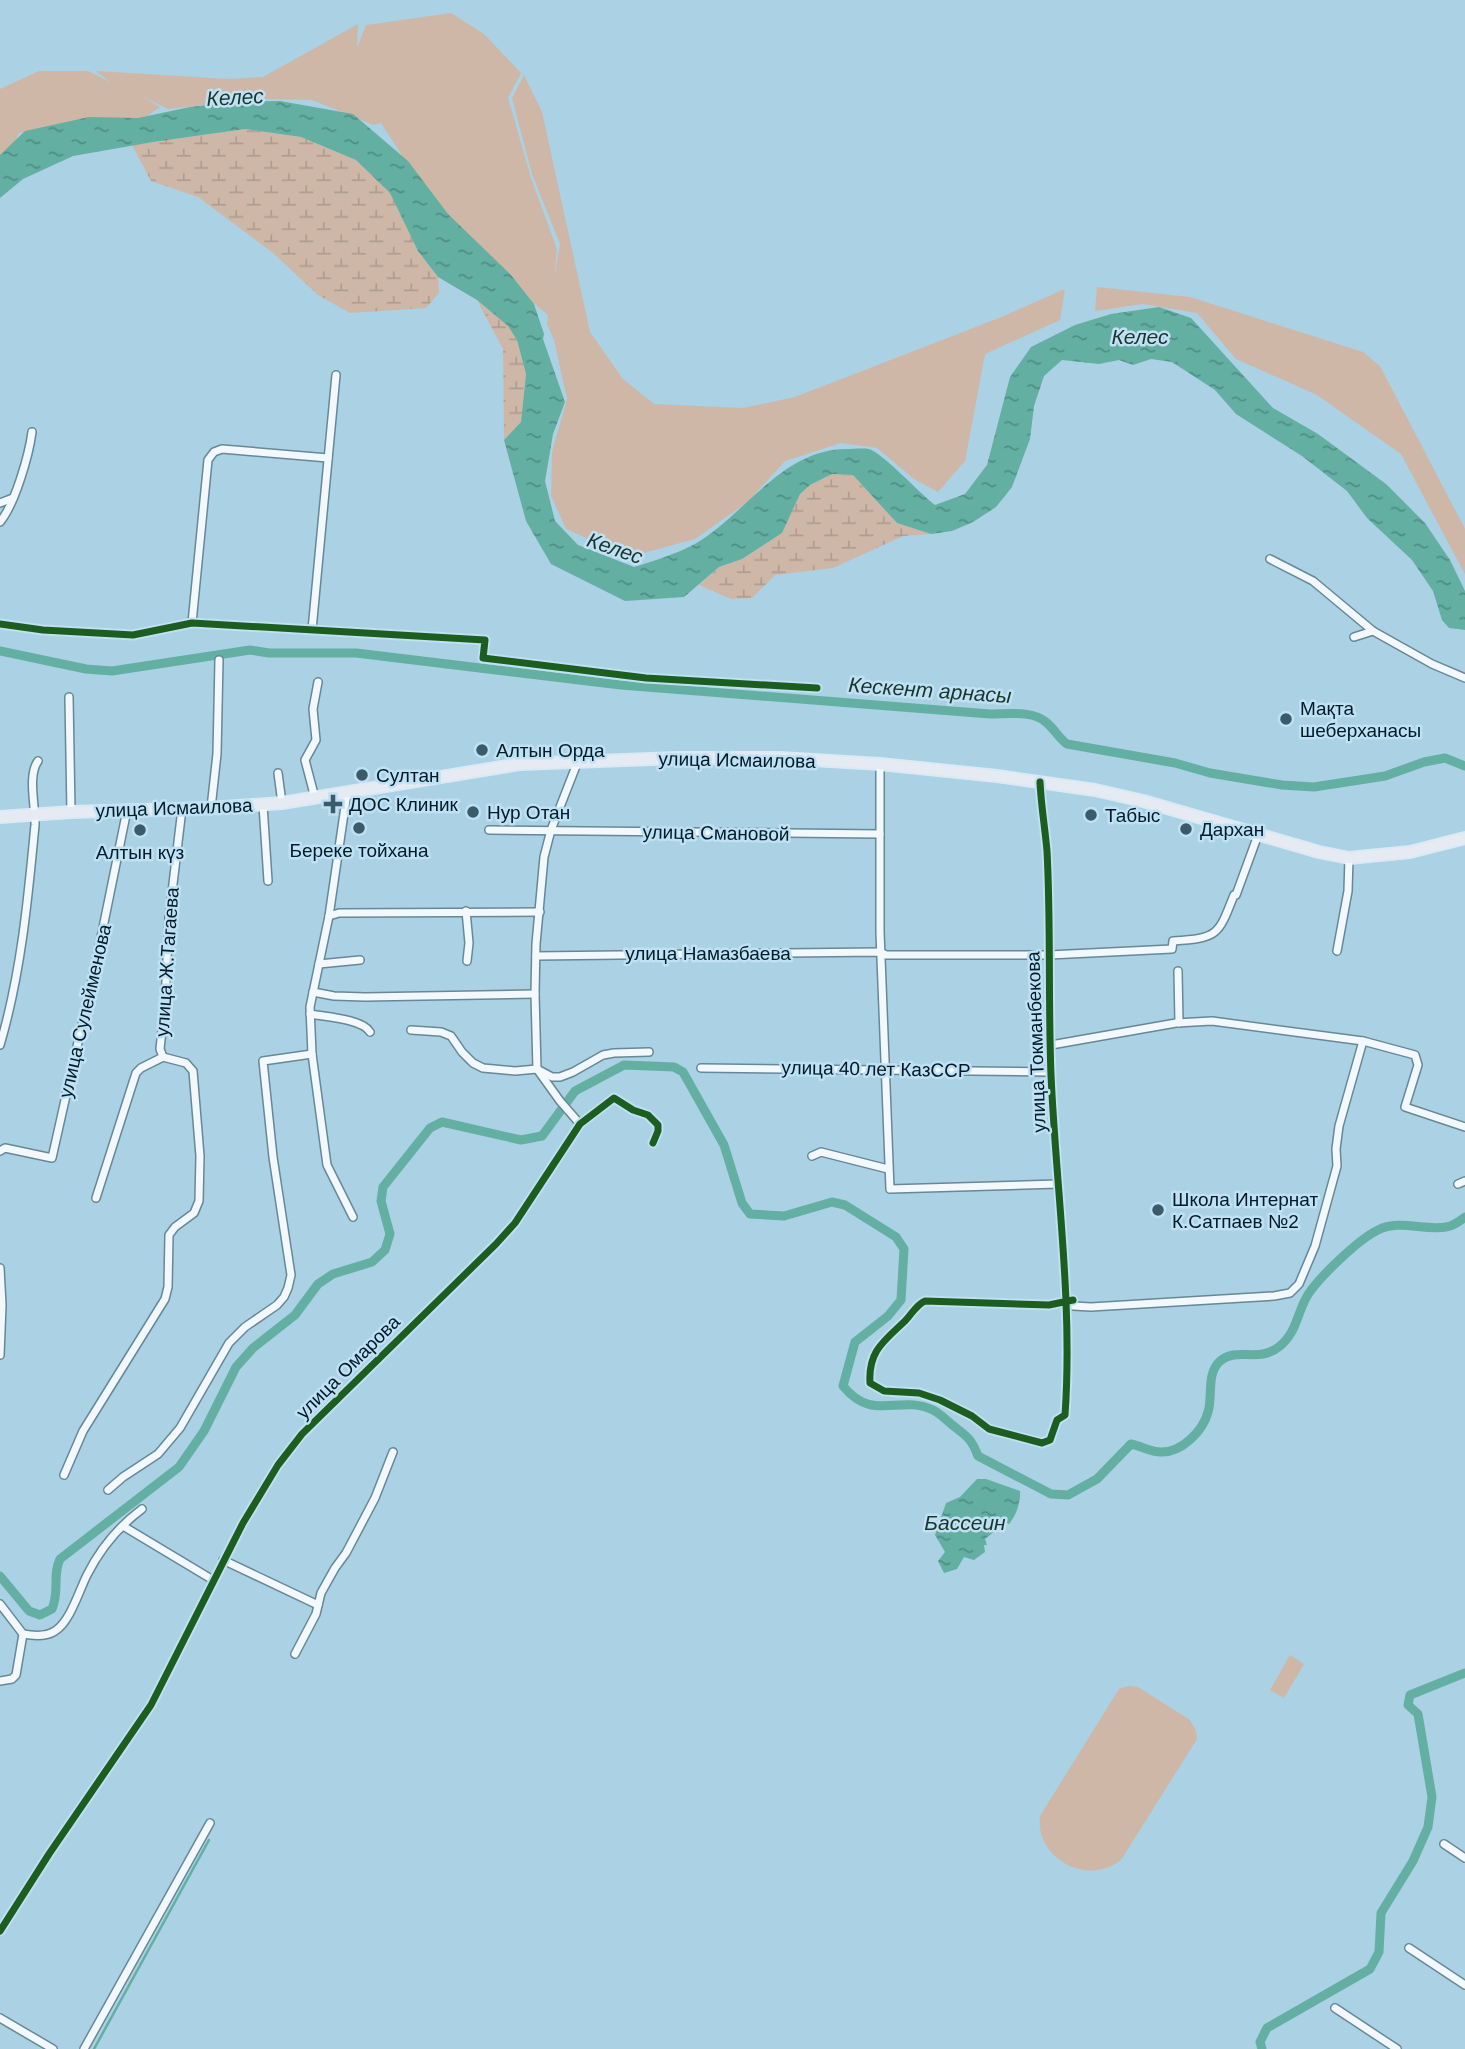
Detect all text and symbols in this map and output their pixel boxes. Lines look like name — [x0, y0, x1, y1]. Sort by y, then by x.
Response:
water label: Келес — [206, 84, 265, 110]
water label: Келес — [1111, 325, 1169, 348]
water label: Келес — [584, 528, 646, 568]
water label: Кескент арнасы — [848, 673, 1013, 707]
place label: Мақта шеберханасы — [1300, 698, 1421, 741]
marker: Мақта шеберханасы — [1278, 711, 1294, 727]
place label: Алтын Орда — [496, 740, 605, 761]
marker: Алтын Орда — [474, 742, 490, 758]
street label: улица Исмаилова — [658, 748, 816, 772]
place label: Султан — [376, 765, 439, 786]
marker: Султан — [354, 767, 370, 783]
marker: ДОС Клиник — [323, 794, 343, 814]
place label: ДОС Клиник — [349, 794, 459, 815]
street label: улица Исмаилова — [95, 795, 253, 821]
place label: Нур Отан — [487, 802, 570, 823]
marker: Нур Отан — [465, 804, 481, 820]
place label: Табыс — [1105, 805, 1160, 826]
marker: Табыс — [1083, 807, 1099, 823]
place label: Дархан — [1200, 819, 1264, 840]
marker: Береке тойхана — [351, 820, 367, 836]
street label: улица Смановой — [642, 821, 790, 845]
marker: Дархан — [1178, 821, 1194, 837]
marker: Алтын күз — [132, 822, 148, 838]
place label: Береке тойхана — [289, 840, 429, 861]
place label: Алтын күз — [96, 842, 184, 863]
street label: улица Ж.Тагаева — [151, 886, 183, 1037]
street label: улица Сулейменова — [55, 922, 115, 1100]
street label: улица Намазбаева — [625, 943, 791, 964]
street label: улица Токманбекова — [1022, 951, 1050, 1133]
street label: улица 40 лет КазССР — [781, 1057, 971, 1081]
place label: Школа Интернат К.Сатпаев №2 — [1172, 1189, 1318, 1232]
marker: Школа Интернат К.Сатпаев №2 — [1150, 1202, 1166, 1218]
street label: улица Омарова — [292, 1311, 404, 1423]
water label: Бассеин — [924, 1511, 1006, 1534]

